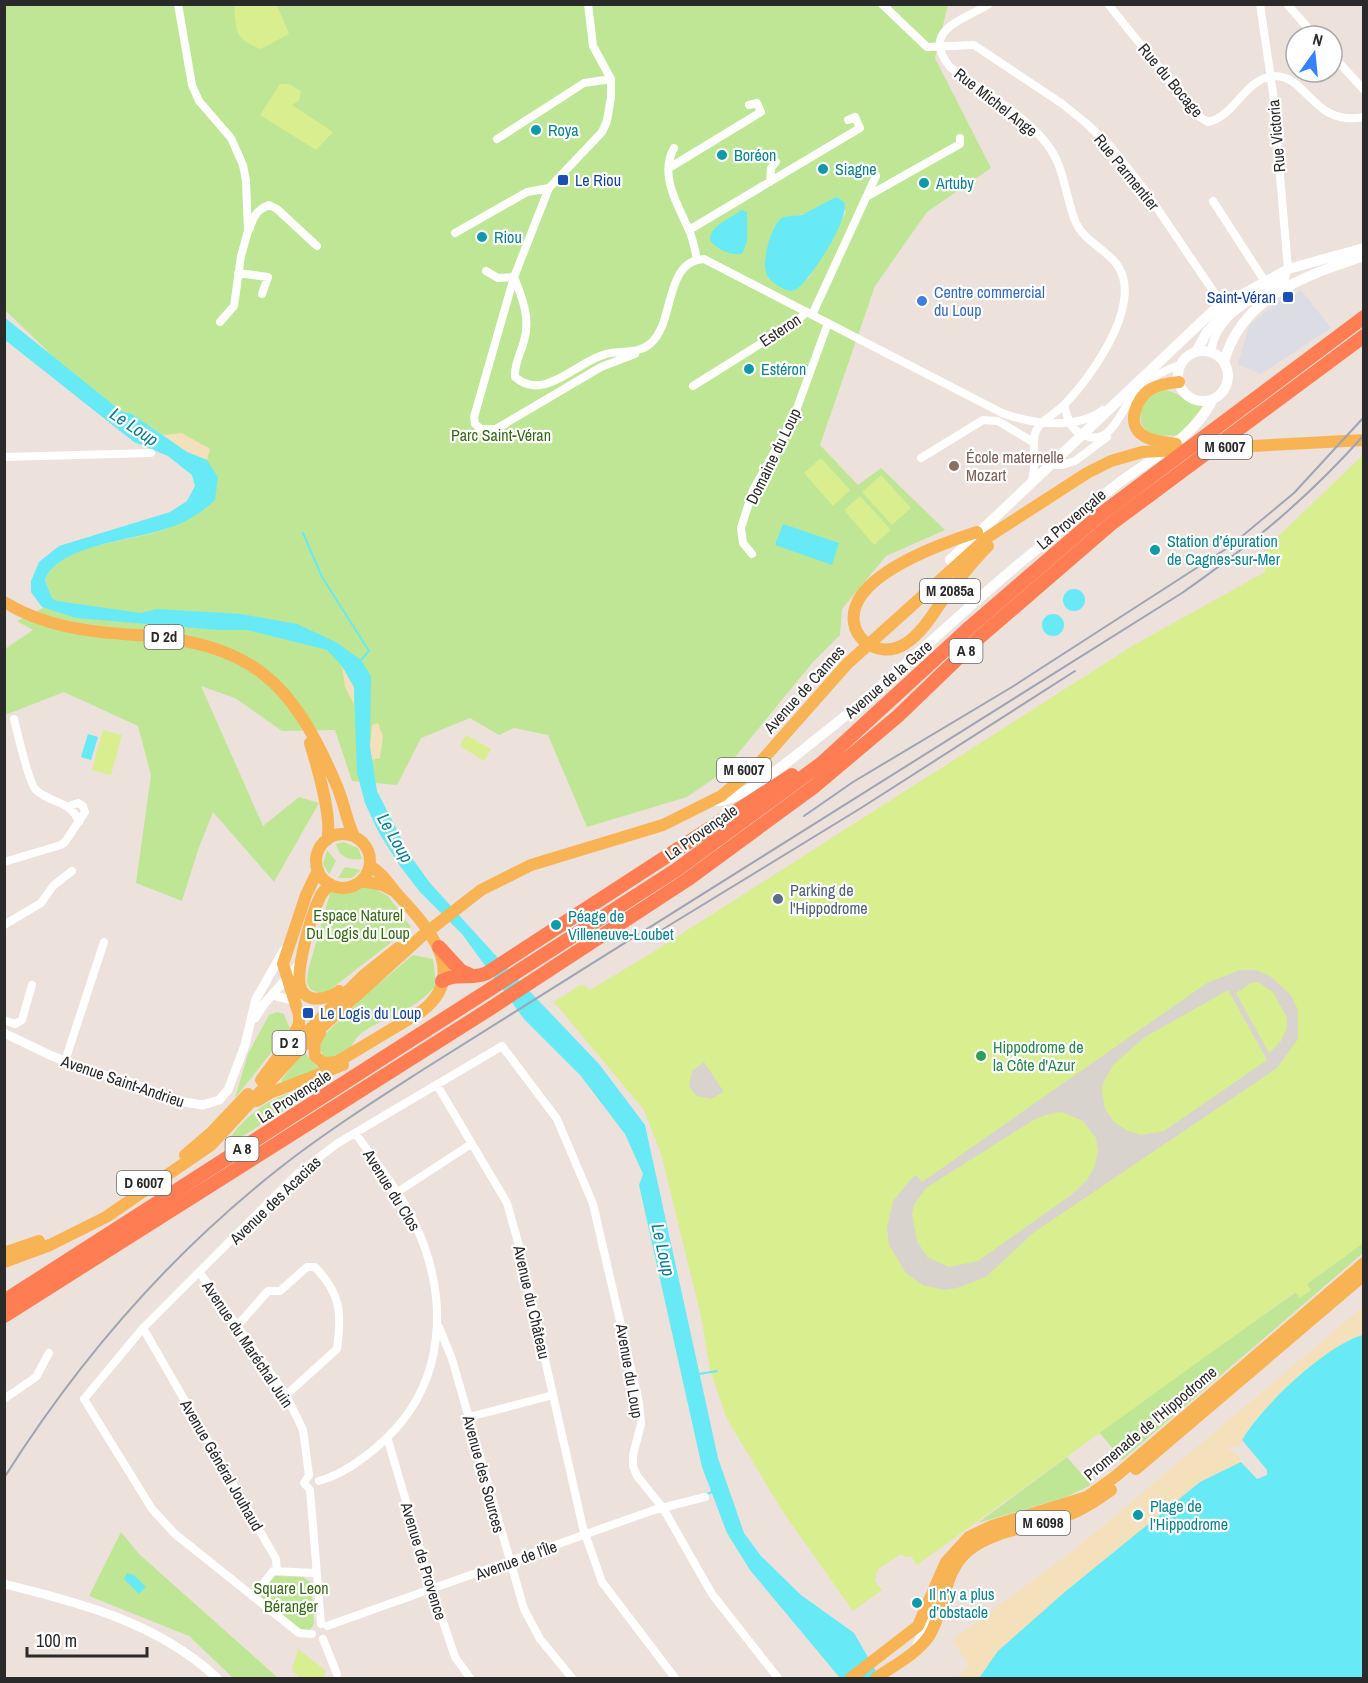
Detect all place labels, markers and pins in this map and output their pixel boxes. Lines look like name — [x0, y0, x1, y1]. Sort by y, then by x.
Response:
place label: Roya — [548, 119, 579, 141]
marker: Roya — [529, 123, 543, 137]
place label: Boréon — [734, 144, 776, 166]
marker: Boréon — [715, 148, 729, 162]
place label: Siagne — [835, 158, 877, 180]
marker: Siagne — [816, 162, 830, 176]
place label: Le Riou — [575, 169, 621, 191]
place label: Artuby — [935, 172, 974, 194]
marker: Le Riou — [556, 173, 570, 187]
marker: Artuby — [917, 176, 931, 190]
place label: Riou — [494, 226, 522, 248]
marker: Riou — [475, 230, 489, 244]
place label: Centre commercial du Loup — [934, 281, 1045, 321]
place label: Saint-Véran — [1207, 286, 1276, 308]
marker: Saint-Véran — [1281, 290, 1295, 304]
marker: Centre commercial du Loup — [915, 294, 929, 308]
place label: Estéron — [761, 358, 806, 380]
marker: Estéron — [742, 362, 756, 376]
place label: École maternelle Mozart — [966, 446, 1064, 486]
marker: École maternelle Mozart — [947, 459, 961, 473]
place label: Station d’épuration de Cagnes-sur-Mer — [1167, 530, 1281, 570]
marker: Station d’épuration de Cagnes-sur-Mer — [1148, 543, 1162, 557]
place label: Parking de l'Hippodrome — [790, 879, 868, 919]
marker: Parking de l'Hippodrome — [771, 892, 785, 906]
place label: Péage de Villeneuve-Loubet — [568, 905, 674, 945]
marker: Péage de Villeneuve-Loubet — [549, 918, 563, 932]
place label: Le Logis du Loup — [320, 1002, 421, 1024]
marker: Le Logis du Loup — [301, 1006, 315, 1020]
place label: Hippodrome de la Côte d'Azur — [993, 1036, 1083, 1076]
marker: Hippodrome de la Côte d'Azur — [974, 1049, 988, 1063]
place label: Plage de l’Hippodrome — [1150, 1495, 1228, 1535]
marker: Plage de l’Hippodrome — [1131, 1508, 1145, 1522]
place label: Il n’y a plus d’obstacle — [929, 1583, 995, 1623]
marker: Il n’y a plus d’obstacle — [910, 1596, 924, 1610]

